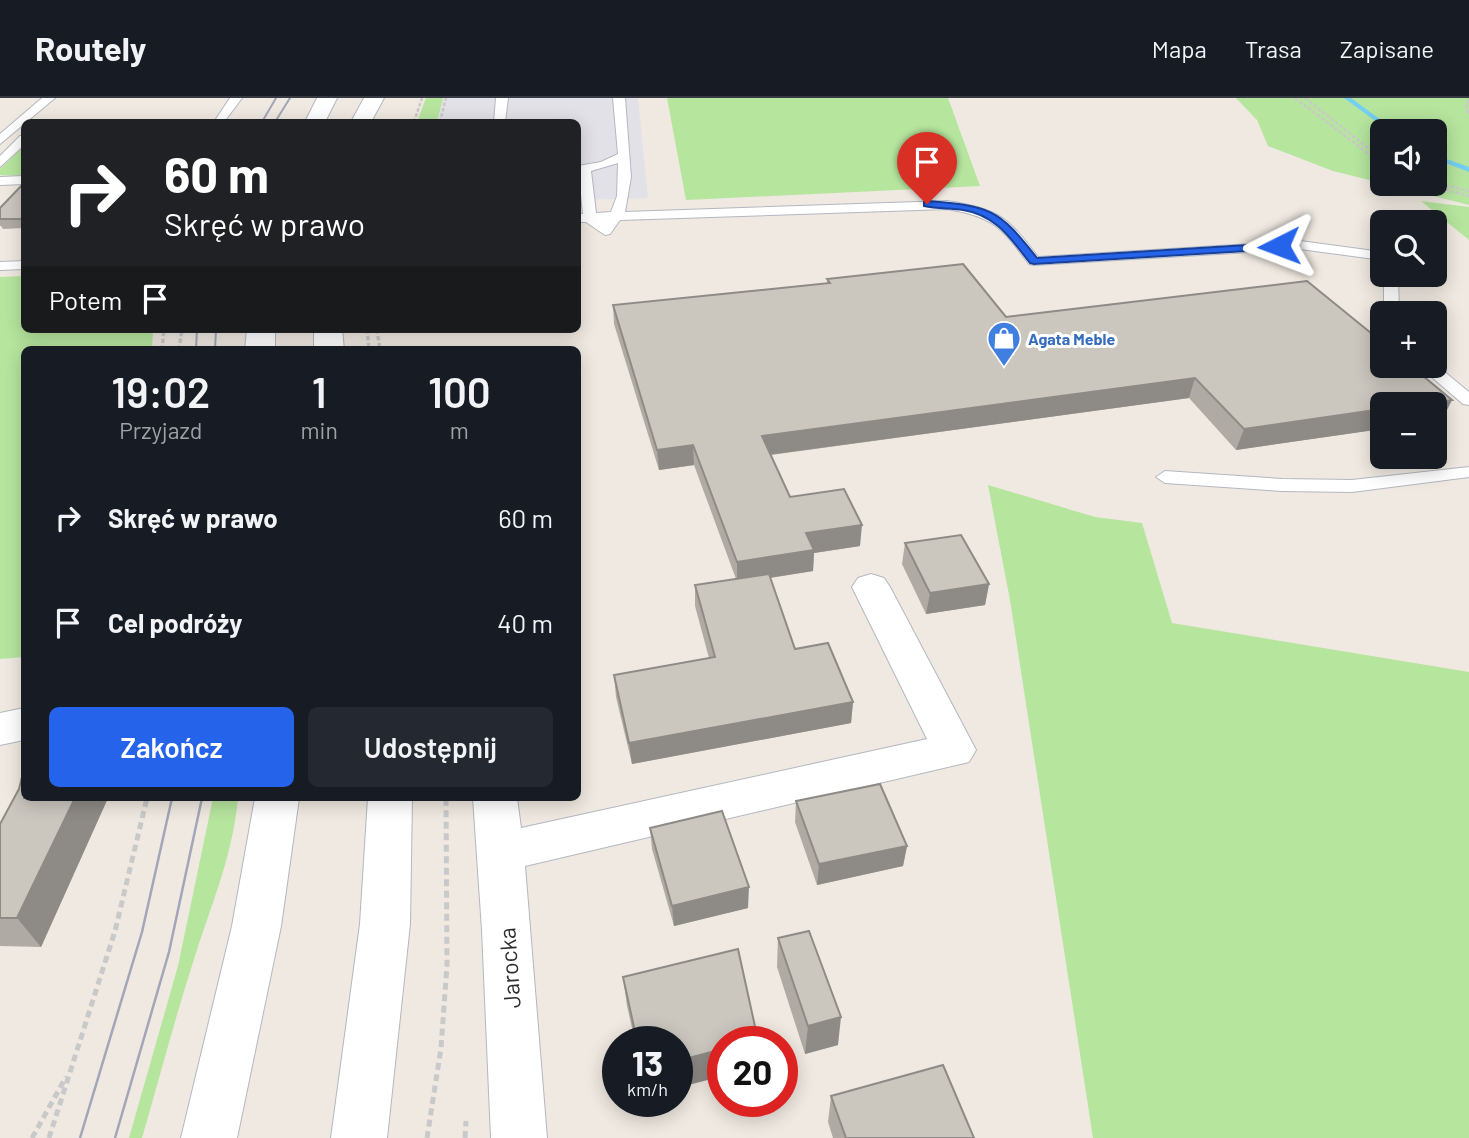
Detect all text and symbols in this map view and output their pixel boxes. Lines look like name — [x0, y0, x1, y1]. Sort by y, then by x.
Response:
text: Routely — [35, 28, 146, 68]
text: Mapa — [1152, 34, 1207, 63]
text: Trasa — [1245, 34, 1302, 63]
text: Zapisane — [1340, 34, 1434, 63]
map controls — [1370, 119, 1447, 469]
button: sound — [1370, 119, 1447, 196]
pin — [897, 132, 957, 204]
icon: arrive — [908, 143, 946, 181]
text: 60 m — [164, 144, 269, 203]
icon: right — [49, 147, 140, 238]
text: Skręć w prawo — [164, 204, 365, 242]
position arrow — [1242, 209, 1316, 283]
button: search — [1370, 210, 1447, 287]
icon: arrive — [136, 280, 174, 318]
text: Potem — [49, 284, 122, 315]
button: + — [1370, 301, 1447, 378]
shop icon: Agata Meble — [985, 319, 1023, 368]
place label: Agata Meble — [1028, 329, 1115, 348]
text: 19:02 — [111, 366, 210, 416]
text: 1 — [312, 366, 327, 416]
text: 100 — [428, 366, 491, 416]
button: − — [1370, 392, 1447, 469]
text: Przyjazd — [119, 416, 202, 444]
text: min — [301, 416, 338, 444]
text: m — [450, 416, 469, 444]
icon: right — [49, 499, 87, 537]
text: Skręć w prawo — [108, 502, 278, 533]
text: 60 m — [498, 502, 553, 533]
icon: arrive — [49, 604, 87, 642]
text: Cel podróży — [108, 607, 242, 638]
text: 40 m — [497, 607, 553, 638]
button: Zakończ — [49, 707, 294, 787]
button: Udostępnij — [308, 707, 553, 787]
street label: Jarocka — [492, 927, 526, 1009]
speed limit sign: 20 — [707, 1026, 798, 1117]
text: 13 — [632, 1041, 663, 1083]
text: km/h — [627, 1078, 668, 1100]

